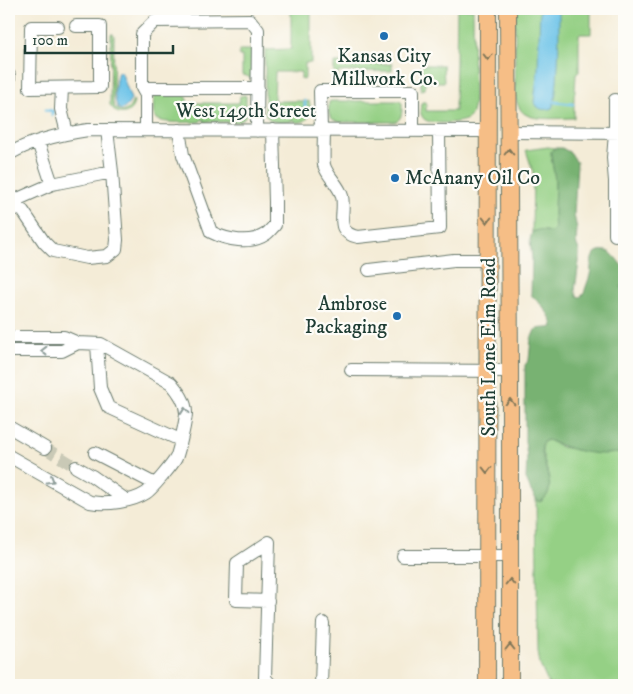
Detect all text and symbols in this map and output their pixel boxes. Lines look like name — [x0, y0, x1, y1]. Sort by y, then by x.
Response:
scale bar — [25, 22, 172, 54]
marker: Kansas City Millwork Co. — [378, 30, 390, 42]
text: 100 m — [32, 31, 68, 50]
place label: Kansas City Millwork Co. — [330, 44, 438, 92]
one-way arrow — [483, 54, 493, 62]
street label: West 149th Street — [175, 99, 316, 124]
one-way arrow — [504, 148, 514, 156]
place label: McAnany Oil Co — [405, 166, 540, 191]
marker: McAnany Oil Co — [389, 172, 401, 184]
one-way arrow — [482, 216, 493, 224]
street label: South Lone Elm Road — [477, 257, 502, 437]
place label: Ambrose Packaging — [305, 292, 387, 340]
marker: Ambrose Packaging — [391, 310, 403, 322]
one-way arrow — [40, 346, 48, 356]
one-way arrow — [505, 398, 515, 406]
one-way arrow — [179, 406, 190, 414]
one-way arrow — [482, 466, 492, 474]
one-way arrow — [46, 474, 55, 484]
one-way arrow — [505, 578, 515, 586]
one-way arrow — [505, 642, 515, 650]

